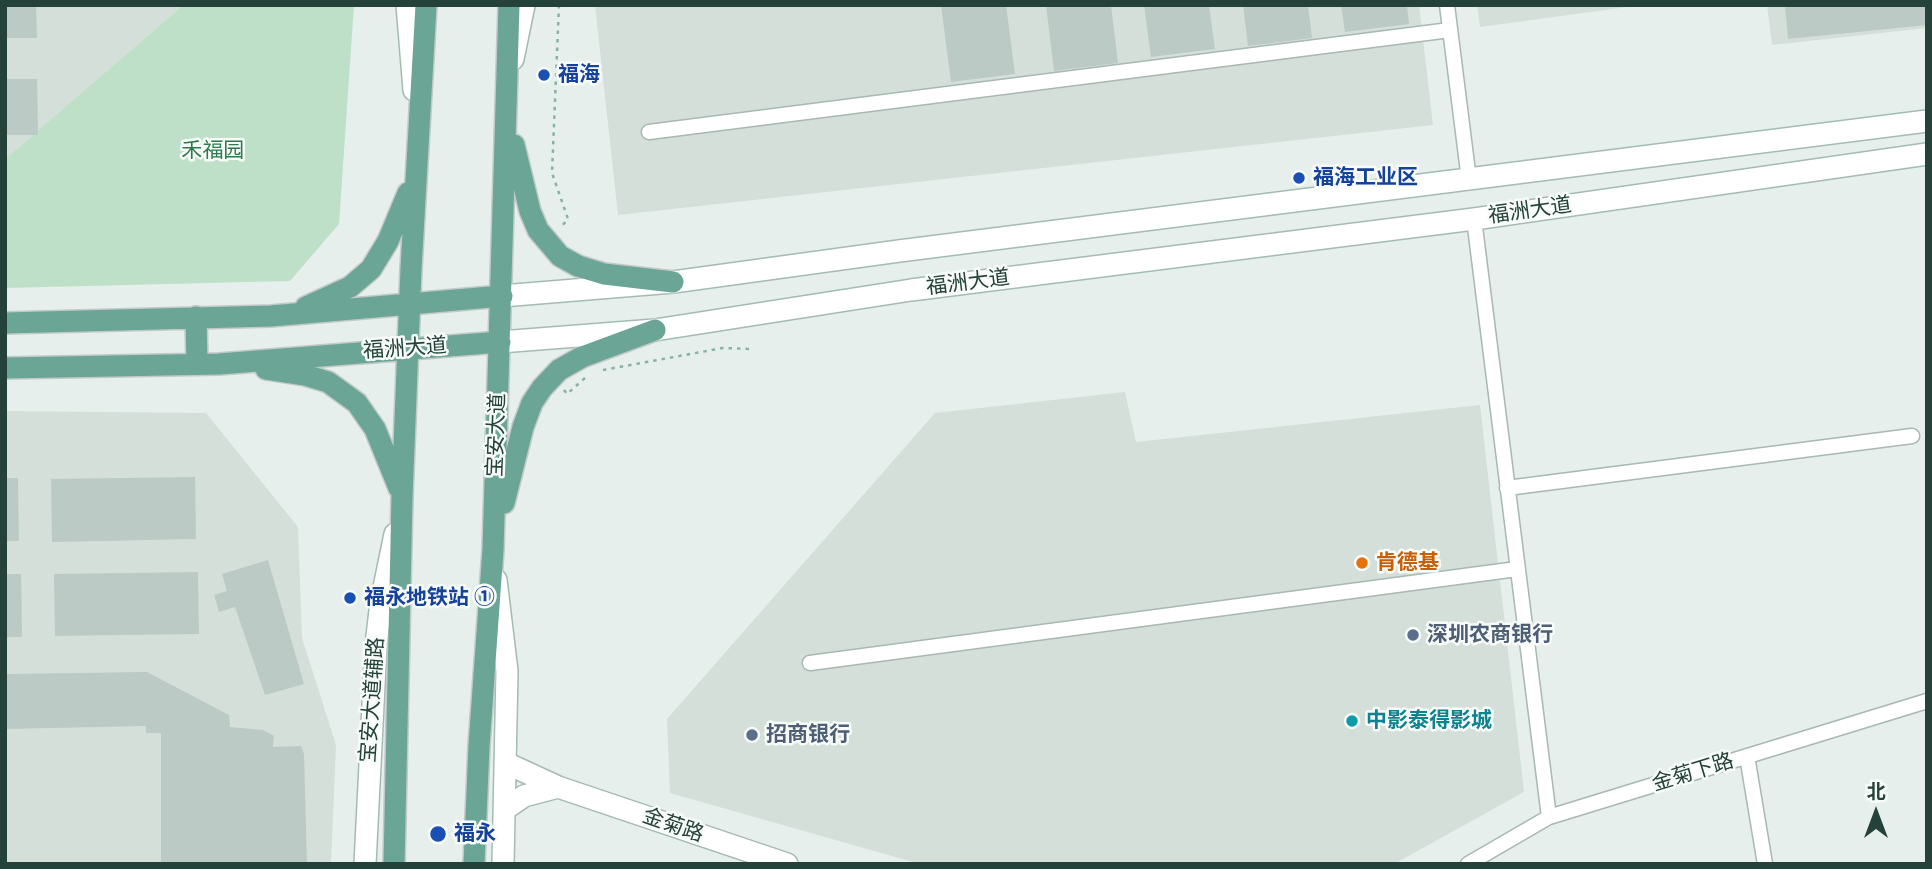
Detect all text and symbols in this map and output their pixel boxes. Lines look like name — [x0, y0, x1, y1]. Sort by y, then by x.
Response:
place label: 福海 — [558, 62, 600, 88]
marker: 福海 — [536, 67, 552, 83]
park label: 禾福园 — [182, 138, 244, 164]
place label: 福海工业区 — [1313, 165, 1418, 191]
marker: 福海工业区 — [1291, 170, 1307, 186]
street label: 福洲大道 — [1487, 193, 1573, 229]
street label: 福洲大道 — [925, 265, 1011, 301]
street label: 福洲大道 — [362, 334, 448, 364]
street label: 宝安大道 — [483, 393, 511, 477]
place label: 肯德基 — [1376, 550, 1439, 576]
marker: 肯德基 — [1354, 555, 1370, 571]
place label: 福永地铁站 ① — [364, 585, 495, 611]
marker: 福永地铁站 ① — [342, 590, 358, 606]
place label: 深圳农商银行 — [1427, 622, 1553, 648]
marker: 深圳农商银行 — [1405, 627, 1421, 643]
street label: 宝安大道辅路 — [356, 636, 390, 764]
place label: 中影泰得影城 — [1366, 708, 1492, 734]
marker: 中影泰得影城 — [1344, 713, 1360, 729]
place label: 招商银行 — [766, 722, 850, 748]
marker: 招商银行 — [744, 727, 760, 743]
street label: 金菊下路 — [1649, 749, 1737, 797]
north arrow — [1841, 778, 1911, 848]
text: 北 — [1866, 779, 1886, 804]
street label: 金菊路 — [639, 804, 707, 848]
place label: 福永 — [454, 821, 496, 847]
marker: 福永 — [428, 824, 448, 844]

